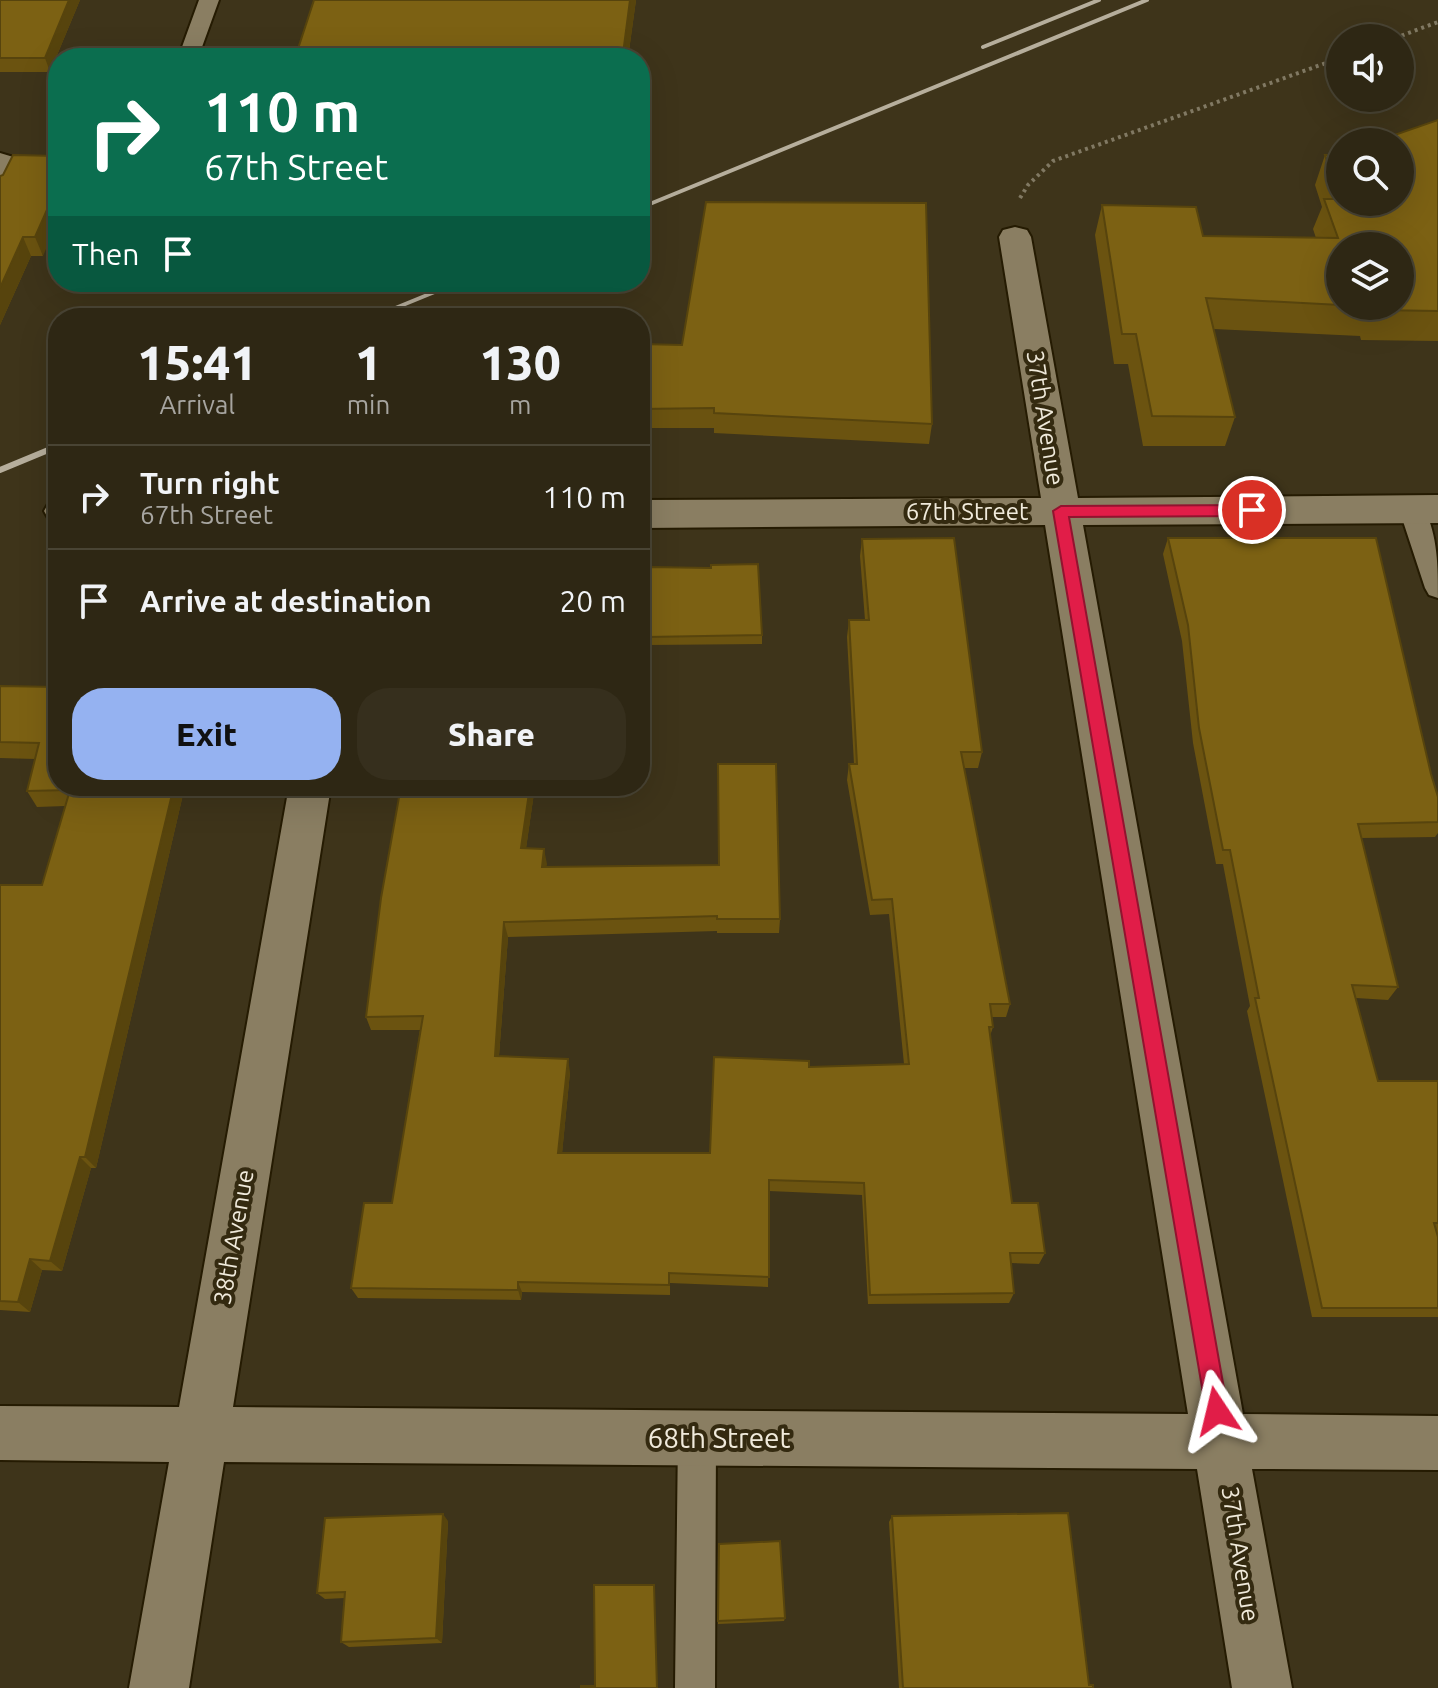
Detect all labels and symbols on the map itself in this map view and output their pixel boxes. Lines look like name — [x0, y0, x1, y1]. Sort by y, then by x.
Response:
street label: 37th Avenue — [1021, 348, 1070, 487]
pin — [1218, 476, 1286, 544]
street label: 67th Street — [906, 498, 1029, 525]
street label: 38th Avenue — [208, 1167, 259, 1307]
position arrow — [1175, 1369, 1259, 1453]
street label: 68th Street — [647, 1422, 791, 1453]
street label: 37th Avenue — [1216, 1484, 1265, 1623]

